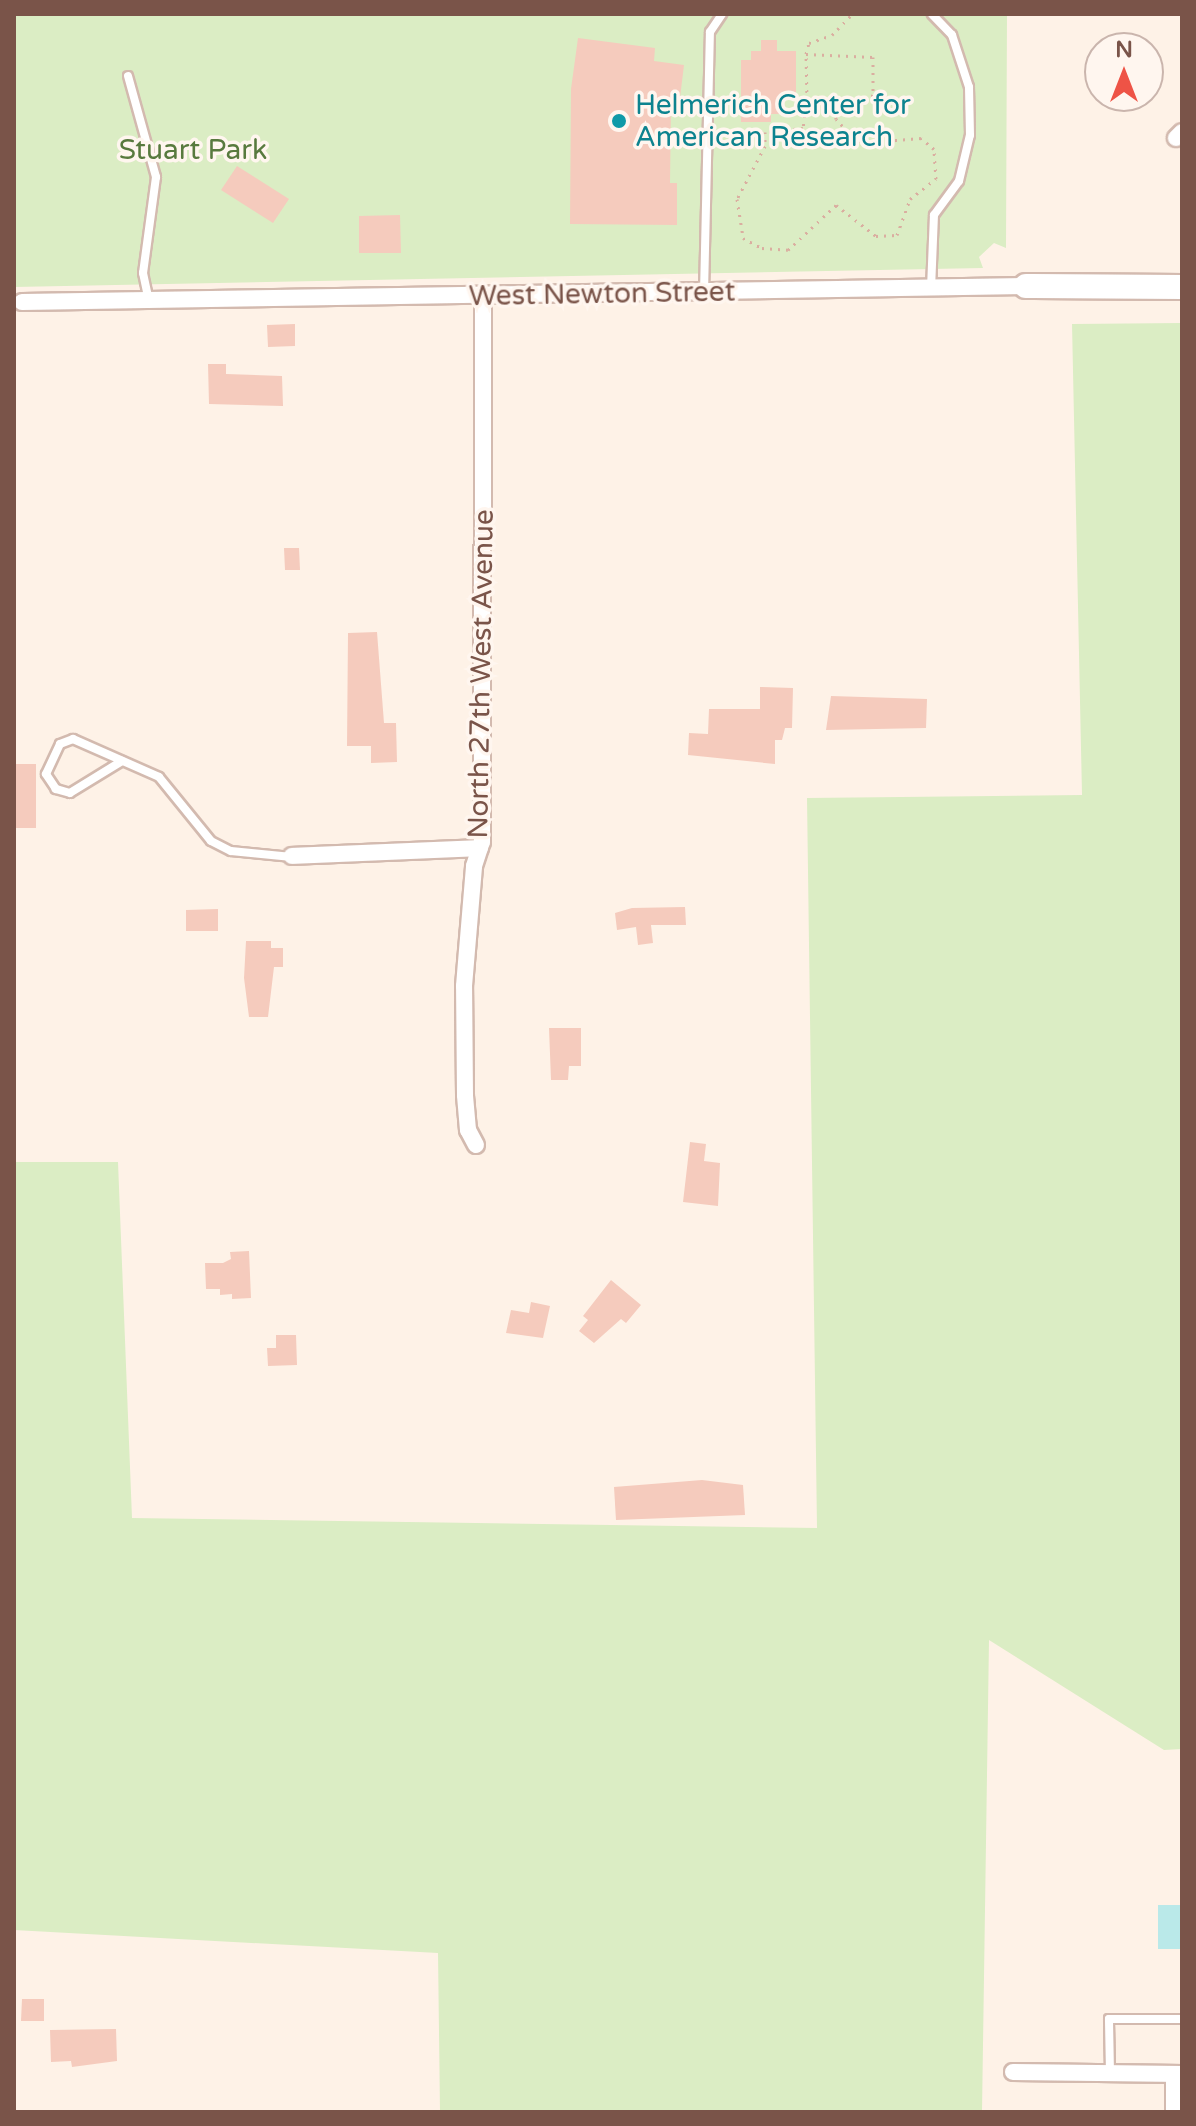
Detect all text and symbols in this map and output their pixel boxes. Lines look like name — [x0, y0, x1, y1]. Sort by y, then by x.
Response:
north arrow — [1084, 32, 1164, 112]
text: N — [1115, 37, 1133, 63]
place label: Helmerich Center for American Research — [635, 88, 911, 154]
marker: Helmerich Center for American Research — [610, 112, 628, 130]
park label: Stuart Park — [119, 133, 267, 167]
street label: West Newton Street — [468, 275, 736, 313]
street label: North 27th West Avenue — [461, 509, 501, 839]

